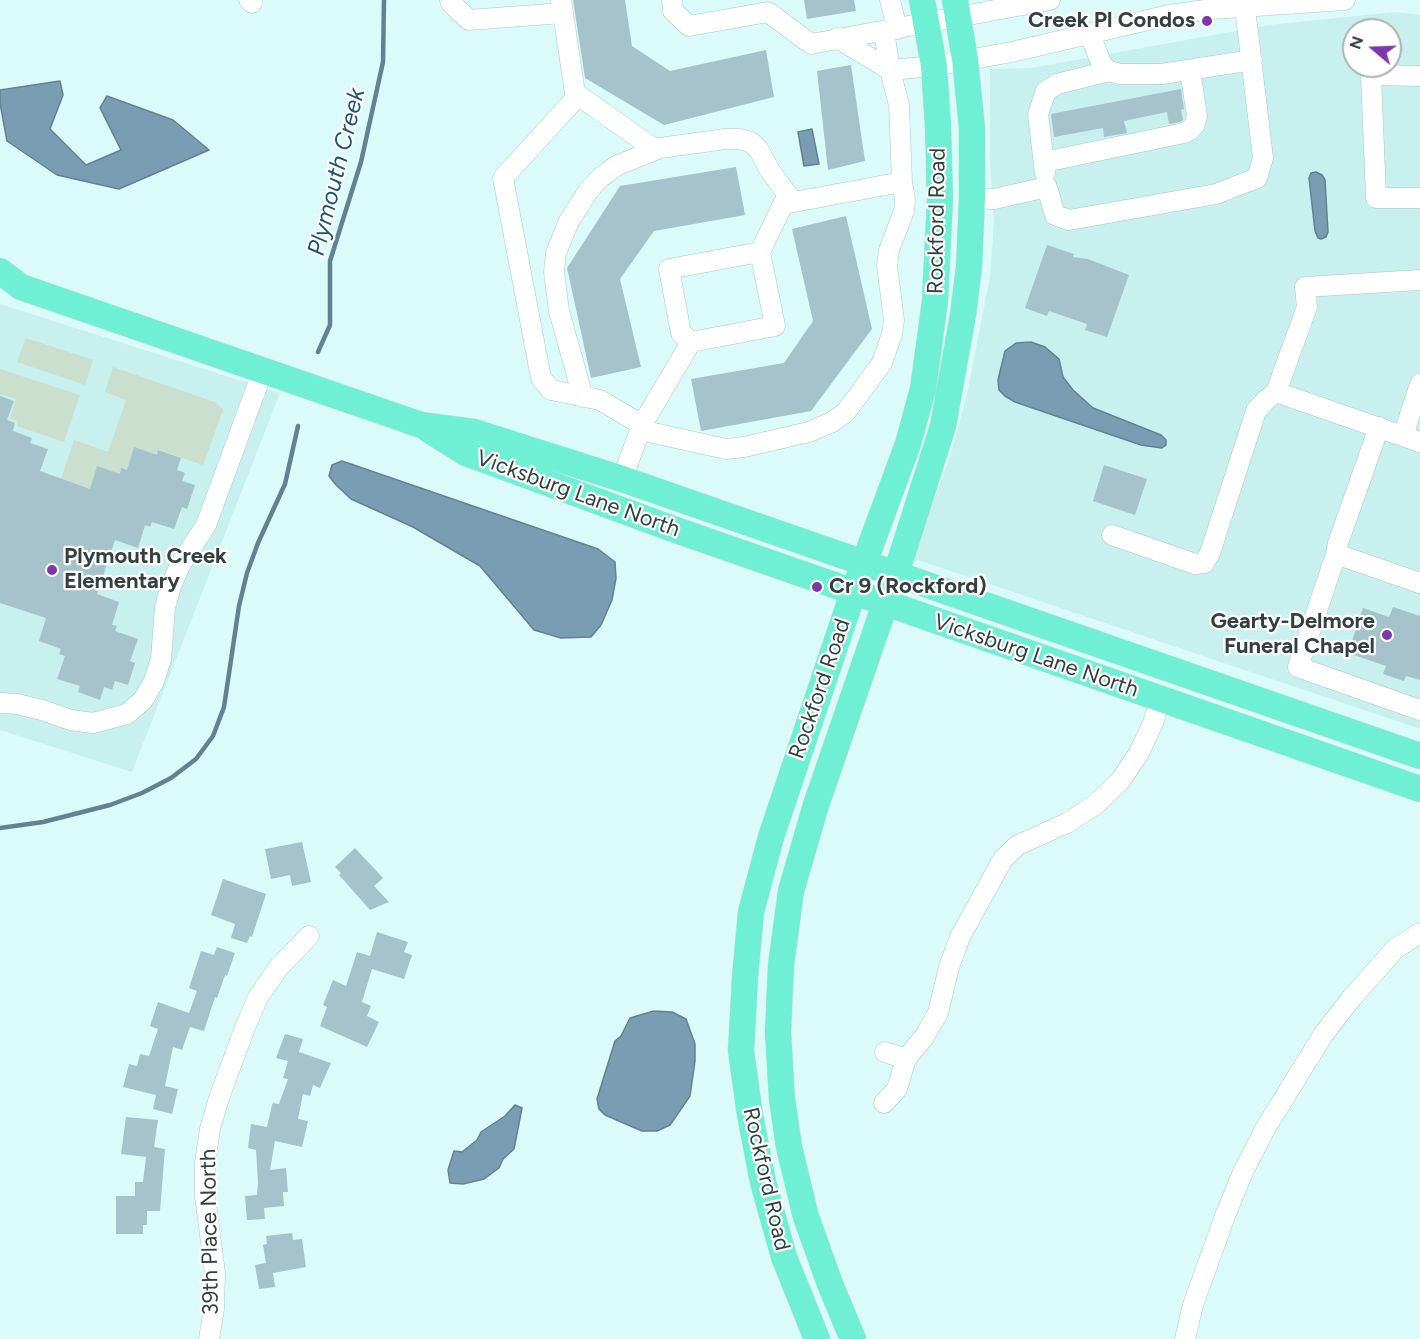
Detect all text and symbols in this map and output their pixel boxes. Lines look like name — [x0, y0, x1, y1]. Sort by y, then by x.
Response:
place label: Creek Pl Condos — [1028, 8, 1195, 34]
marker: Creek Pl Condos — [1200, 14, 1214, 28]
north arrow — [1342, 18, 1402, 78]
text: N — [1345, 34, 1367, 52]
water label: Plymouth Creek — [302, 85, 372, 259]
street label: Rockford Road — [923, 148, 951, 294]
street label: Vicksburg Lane North — [473, 445, 683, 543]
place label: Plymouth Creek Elementary — [64, 544, 227, 596]
marker: Plymouth Creek Elementary — [45, 563, 59, 577]
place label: Cr 9 (Rockford) — [829, 574, 987, 600]
marker: Cr 9 (Rockford) — [810, 580, 824, 594]
street label: Vicksburg Lane North — [930, 609, 1142, 703]
place label: Gearty-Delmore Funeral Chapel — [1210, 609, 1375, 660]
street label: Rockford Road — [784, 616, 856, 762]
marker: Gearty-Delmore Funeral Chapel — [1380, 628, 1394, 642]
street label: Rockford Road — [737, 1105, 795, 1253]
street label: 39th Place North — [195, 1149, 225, 1315]

